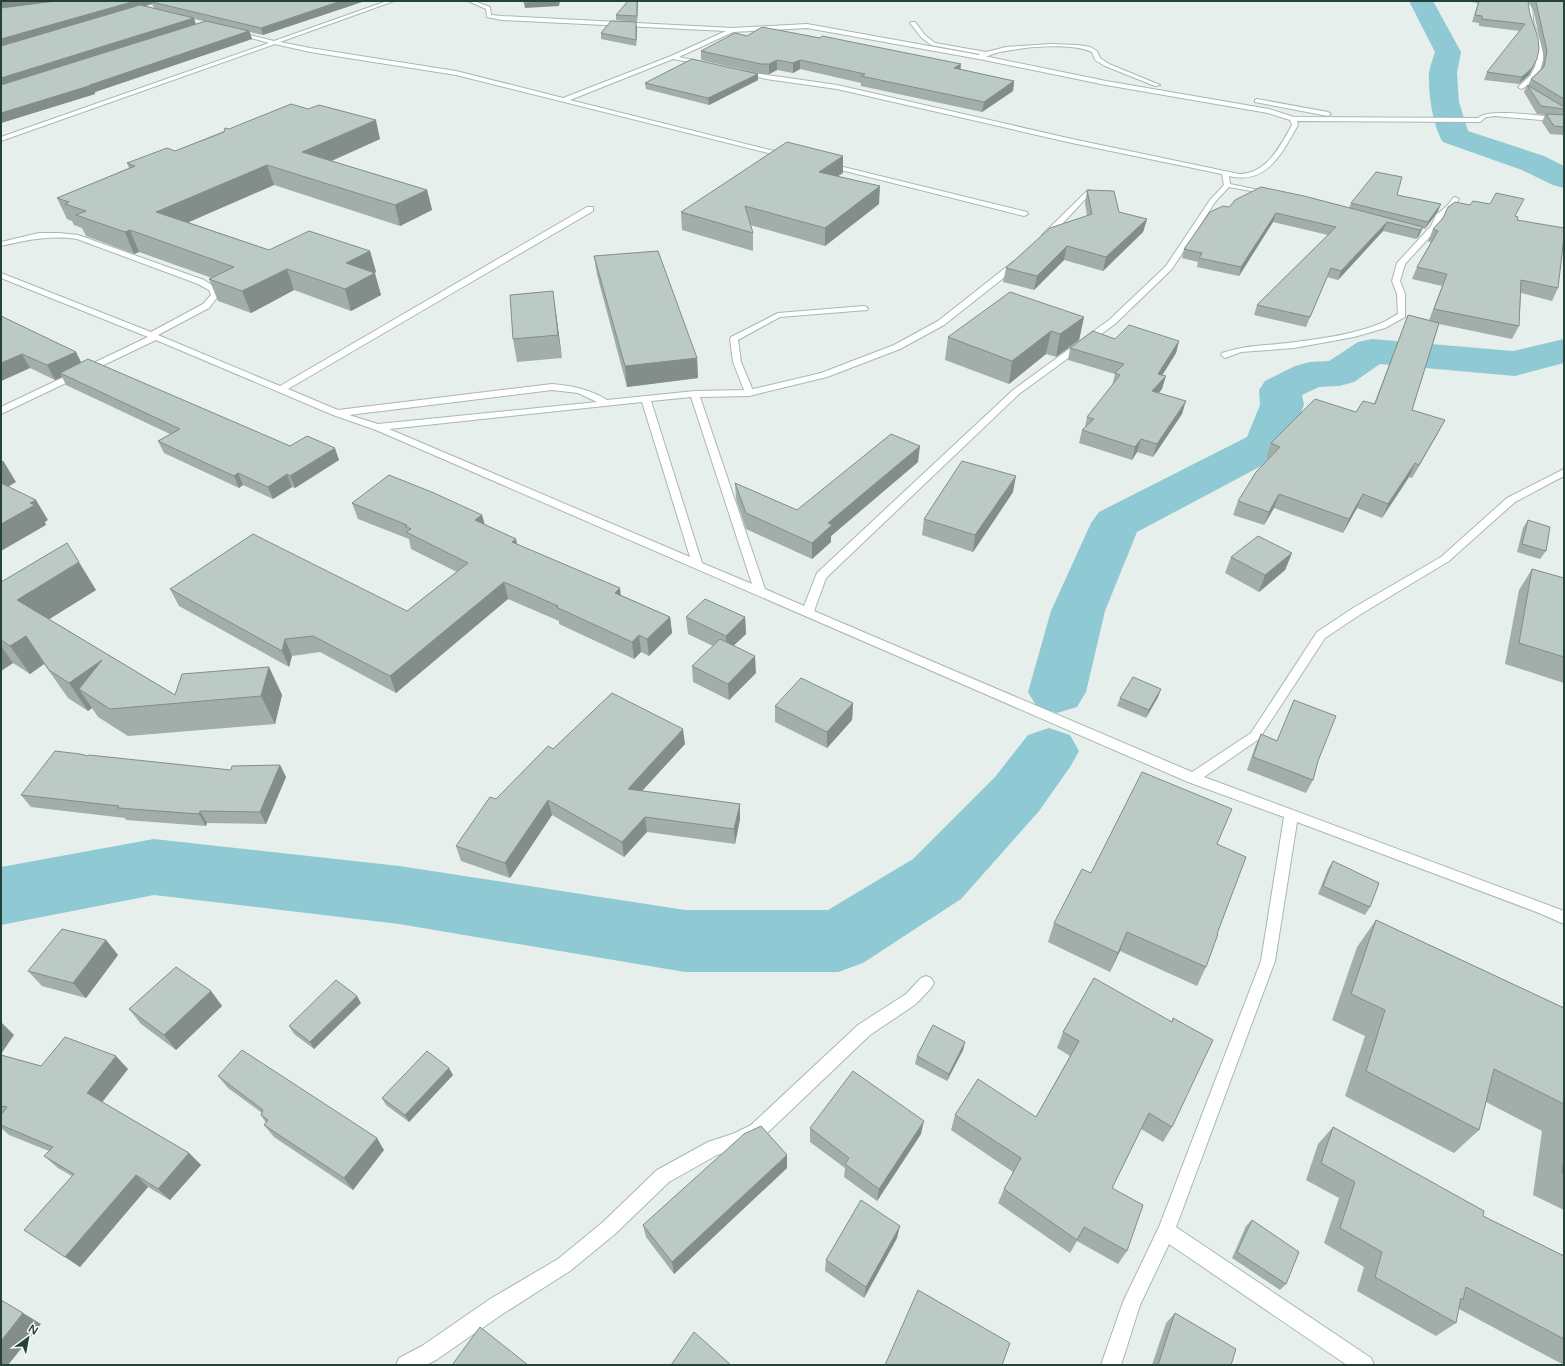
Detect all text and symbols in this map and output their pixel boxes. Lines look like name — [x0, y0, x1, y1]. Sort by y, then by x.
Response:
north arrow — [8, 1318, 48, 1358]
text: N — [26, 1322, 40, 1338]

